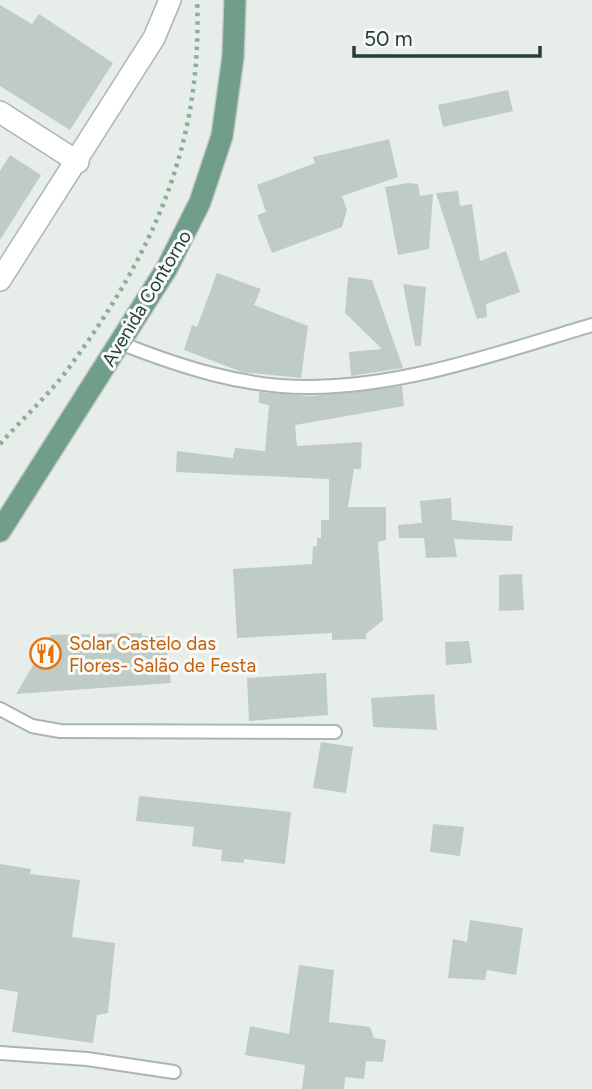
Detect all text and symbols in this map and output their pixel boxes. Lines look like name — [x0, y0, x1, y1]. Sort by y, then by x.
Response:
scale bar — [354, 14, 540, 58]
text: 50 m — [364, 26, 413, 51]
street label: Avenida Contorno — [97, 226, 196, 370]
place label: Solar Castelo das Flores- Salão de Festa — [69, 632, 256, 677]
restaurant icon: Solar Castelo das Flores- Salão de Festa — [29, 637, 63, 671]

